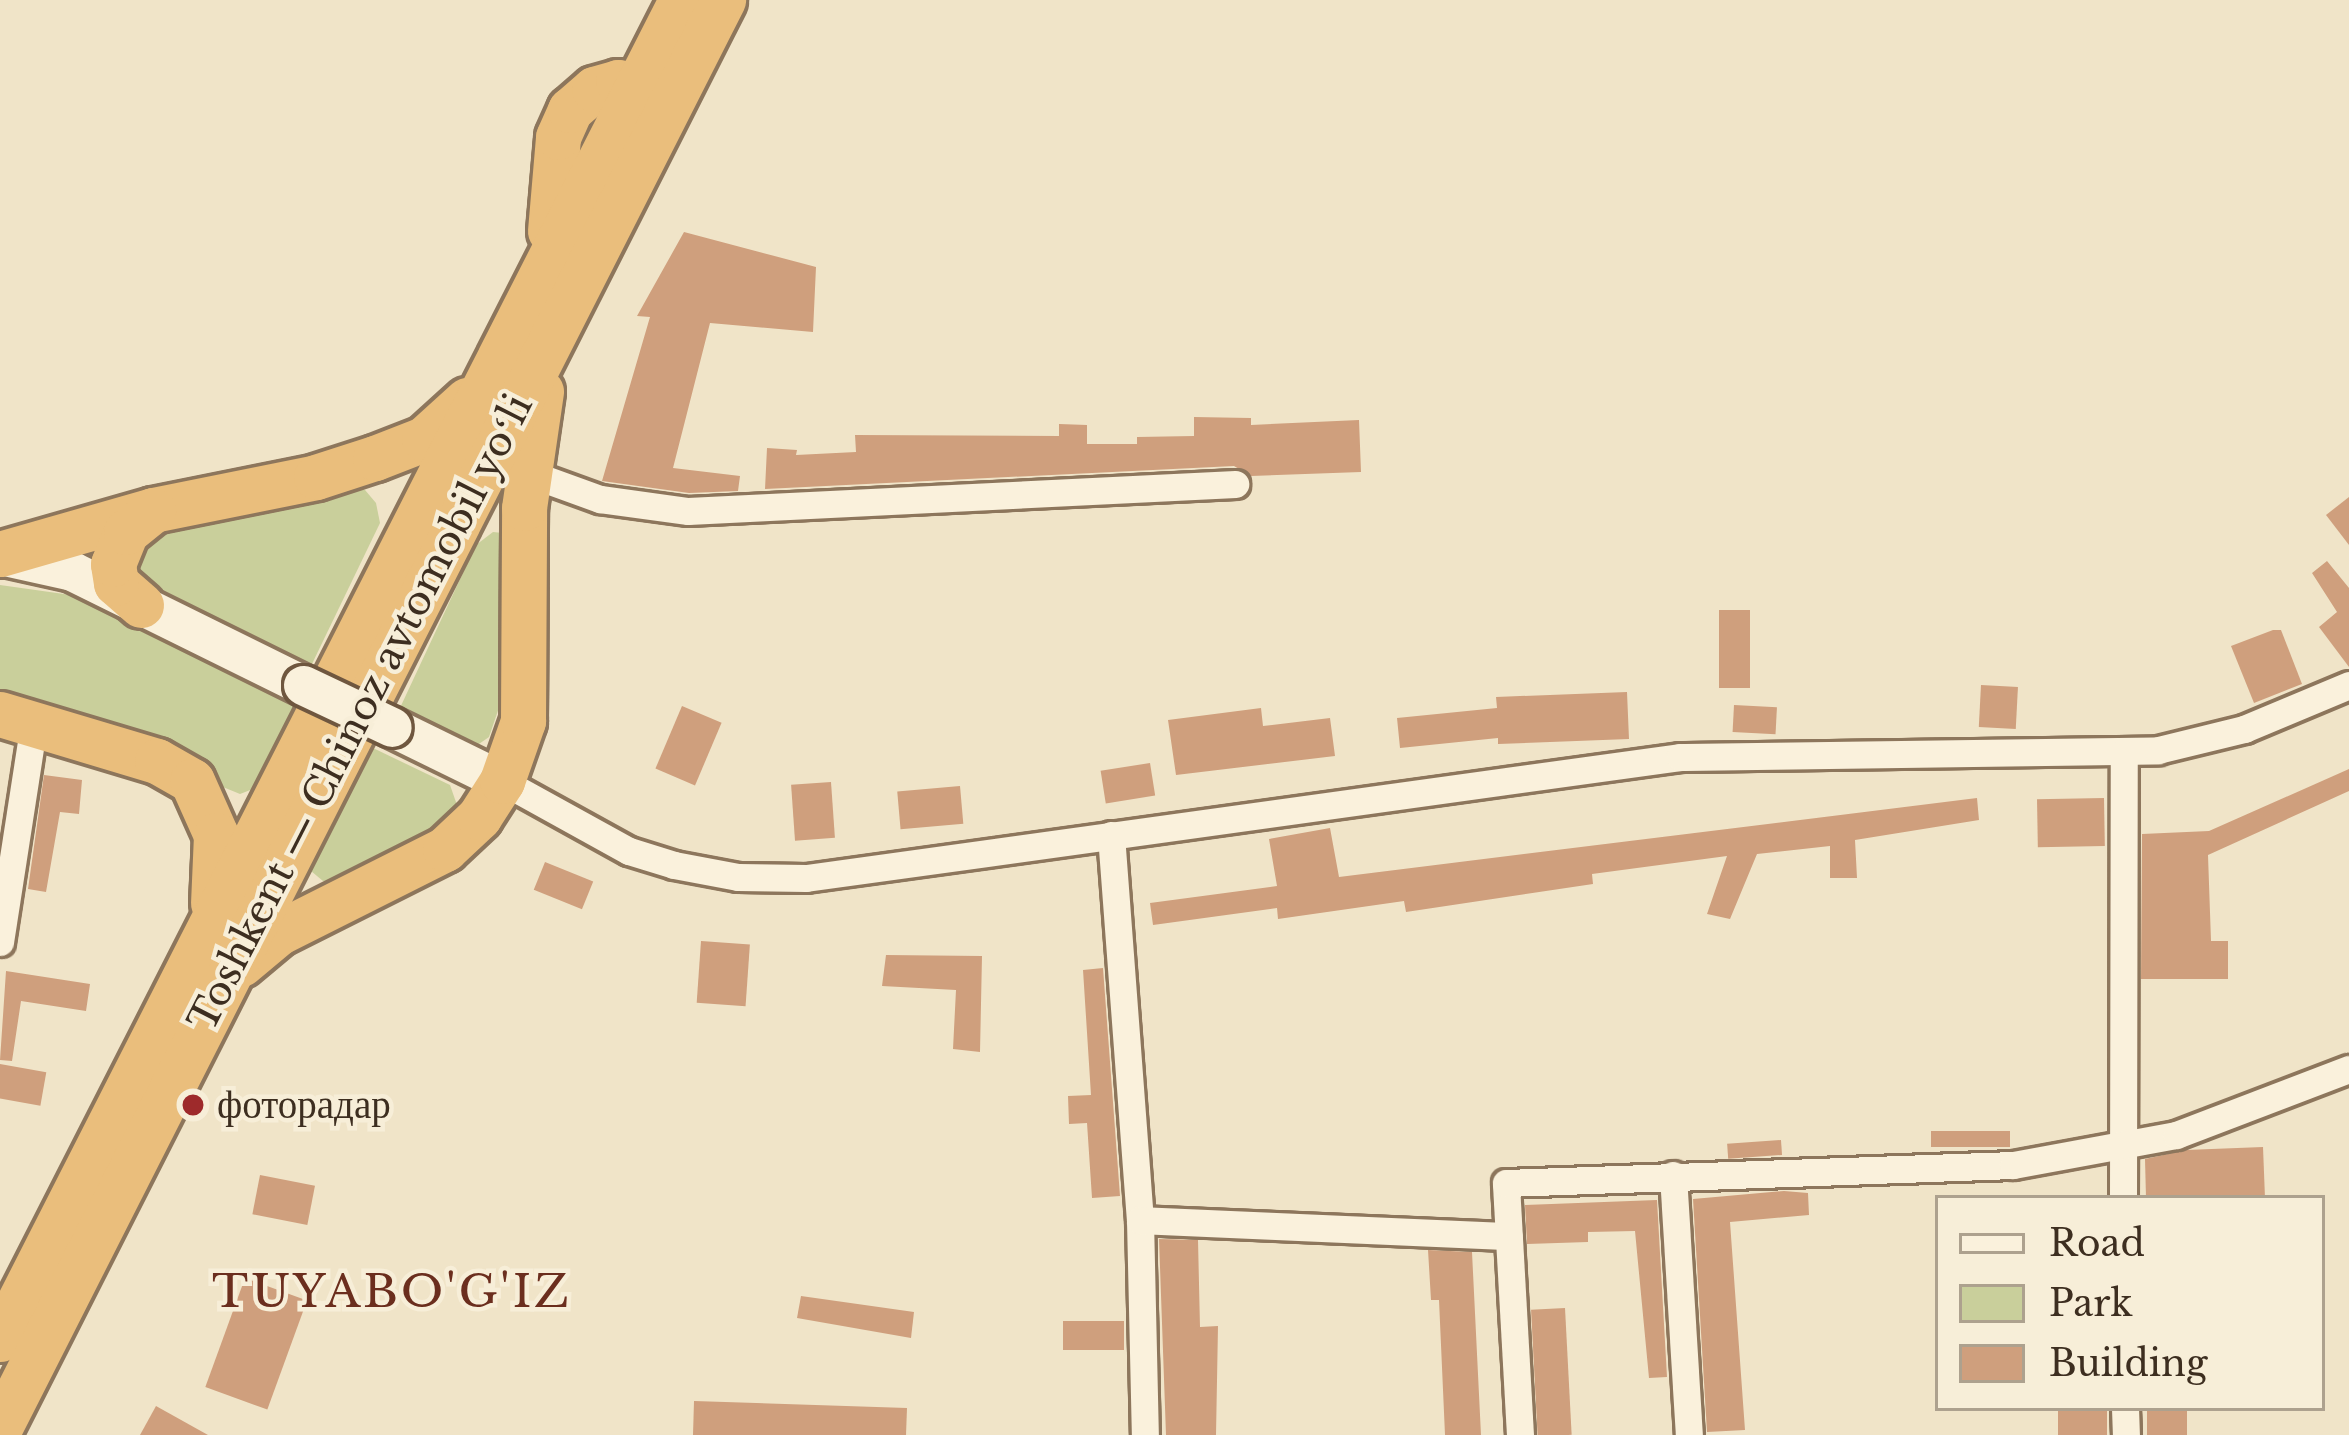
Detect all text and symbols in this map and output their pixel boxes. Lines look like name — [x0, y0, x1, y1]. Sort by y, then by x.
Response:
street label: Toshkent — Chinoz avtomobil yoʻli — [179, 386, 543, 1040]
place label: фоторадар — [217, 1082, 391, 1128]
marker: фоторадар — [180, 1092, 206, 1118]
legend — [1935, 1195, 2325, 1411]
text: Road — [2049, 1221, 2145, 1266]
district label: TUYABO'G'IZ — [212, 1265, 572, 1319]
text: Park — [2049, 1281, 2133, 1326]
text: Building — [2049, 1341, 2207, 1386]

